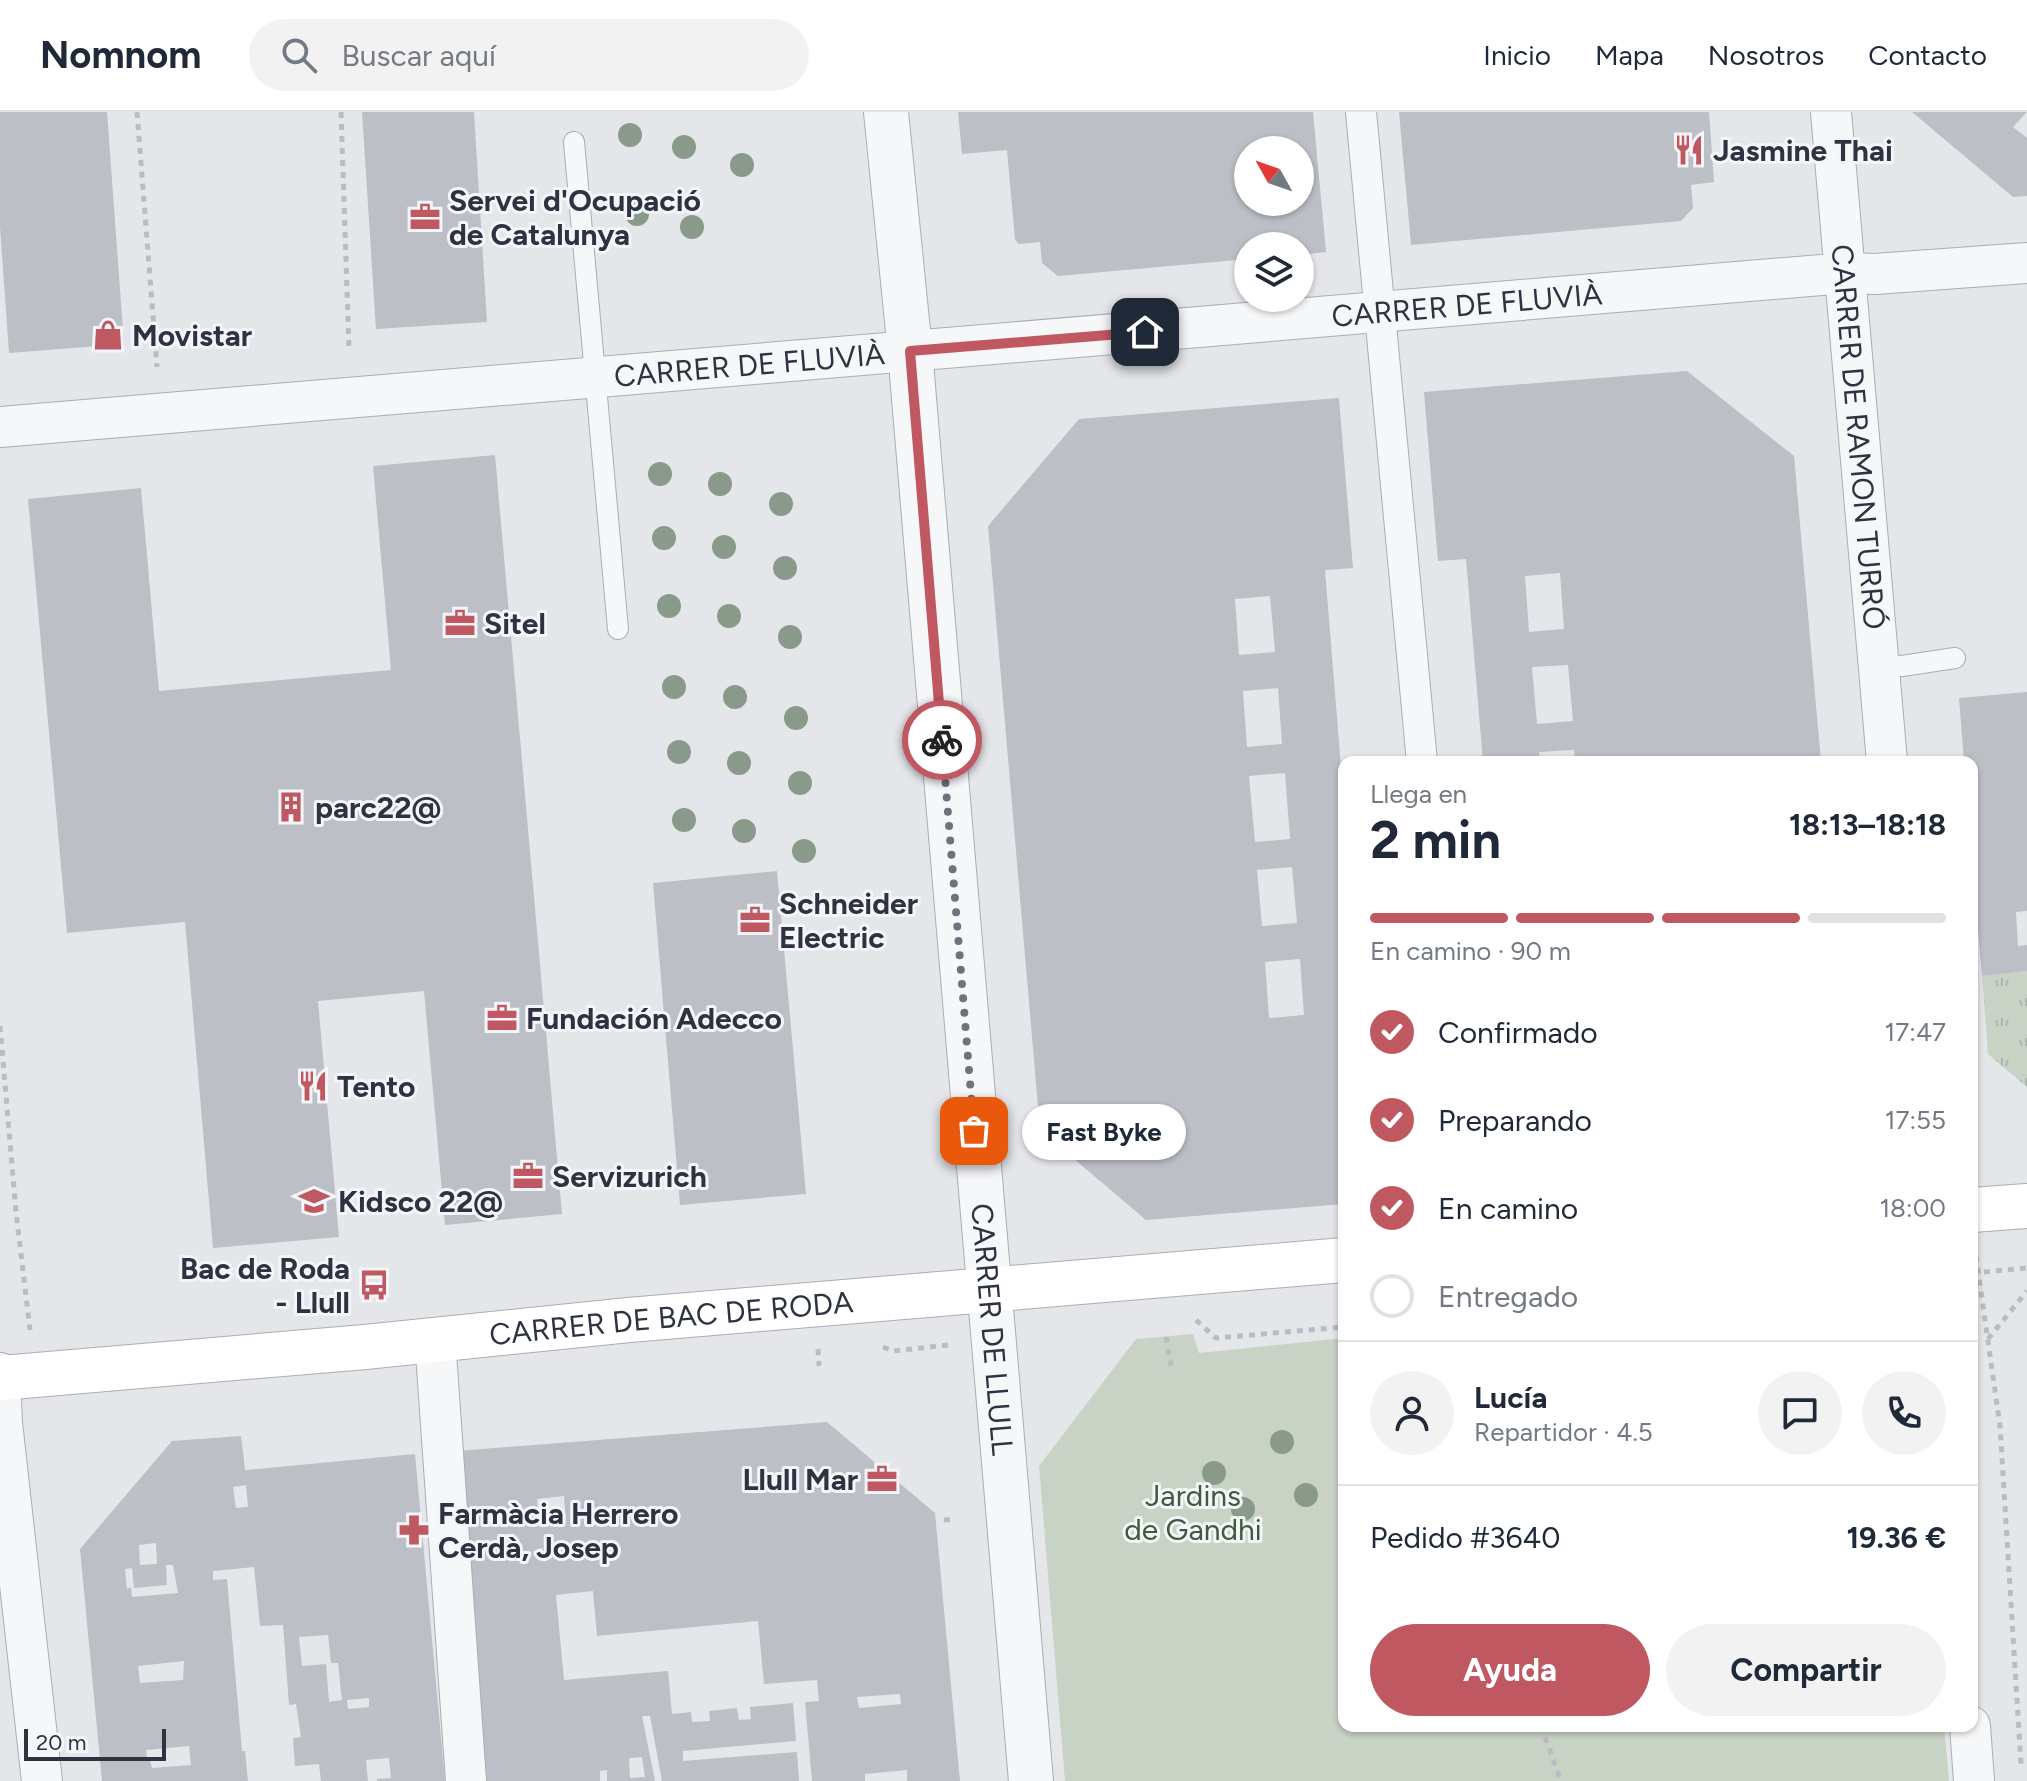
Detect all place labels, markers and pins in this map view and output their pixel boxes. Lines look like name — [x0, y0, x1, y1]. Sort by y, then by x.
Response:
place label: Jasmine Thai — [1713, 132, 1893, 169]
restaurant icon: Jasmine Thai — [1672, 133, 1706, 167]
place label: Servei d'Ocupació de Catalunya — [449, 182, 701, 253]
office icon: Servei d'Ocupació de Catalunya — [408, 200, 442, 234]
pin — [1111, 298, 1179, 366]
place label: Movistar — [132, 317, 252, 354]
shop icon: Movistar — [91, 318, 125, 352]
place label: Sitel — [484, 605, 546, 642]
office icon: Sitel — [443, 606, 477, 640]
place label: parc22@ — [315, 789, 441, 826]
building icon: parc22@ — [274, 790, 308, 824]
place label: Schneider Electric — [779, 885, 918, 956]
office icon: Schneider Electric — [738, 903, 772, 937]
place label: Fundación Adecco — [526, 1000, 782, 1037]
office icon: Fundación Adecco — [485, 1001, 519, 1035]
place label: Tento — [337, 1068, 415, 1105]
restaurant icon: Tento — [296, 1069, 330, 1103]
pin — [940, 1097, 1008, 1165]
callout: Fast Byke — [1022, 1103, 1186, 1159]
place label: Servizurich — [552, 1158, 707, 1195]
office icon: Servizurich — [511, 1159, 545, 1193]
place label: Kidsco 22@ — [338, 1183, 503, 1220]
school or university icon: Kidsco 22@ — [297, 1184, 331, 1218]
place label: Bac de Roda - Llull — [180, 1250, 350, 1321]
bus stop icon: Bac de Roda - Llull — [357, 1268, 391, 1302]
place label: Llull Mar — [743, 1461, 858, 1498]
office icon: Llull Mar — [865, 1462, 899, 1496]
place label: Farmàcia Herrero Cerdà, Josep — [438, 1495, 678, 1566]
pharmacy icon: Farmàcia Herrero Cerdà, Josep — [397, 1513, 431, 1547]

